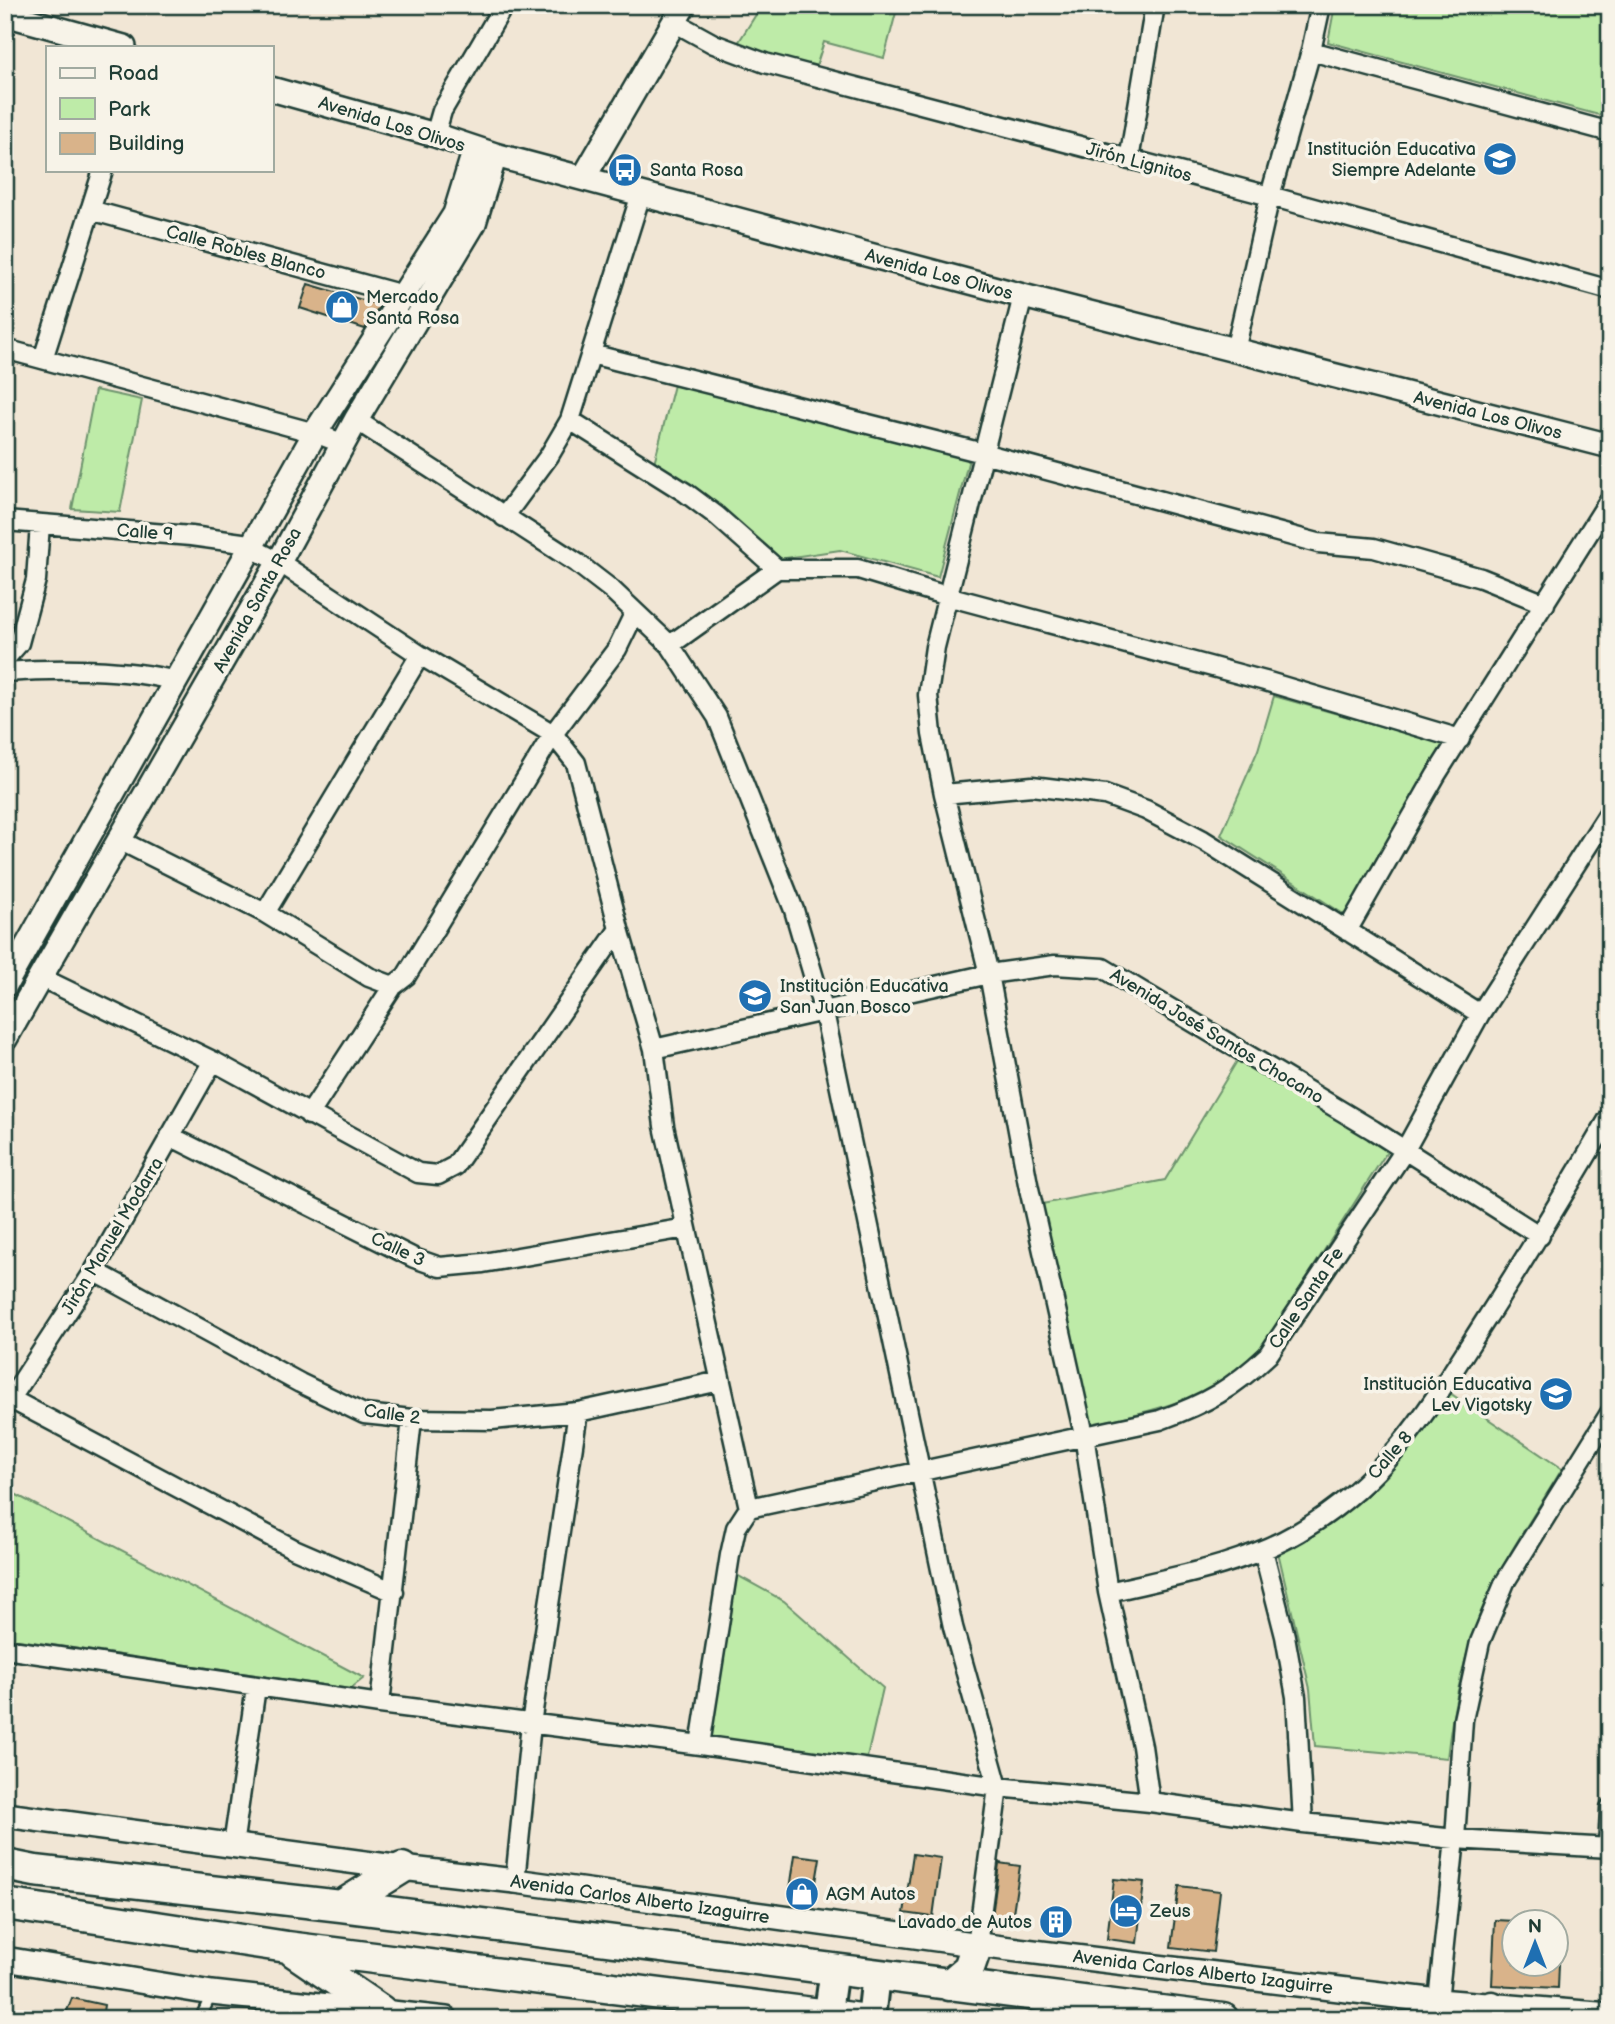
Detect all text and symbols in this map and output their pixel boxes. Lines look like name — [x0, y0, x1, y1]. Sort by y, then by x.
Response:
legend — [46, 46, 273, 172]
text: Road — [108, 61, 159, 86]
street label: Avenida Los Olivos — [316, 92, 468, 157]
text: Park — [108, 97, 151, 122]
text: Building — [108, 131, 184, 156]
street label: Jirón Lignitos — [1084, 138, 1194, 187]
place label: Institución Educativa Siempre Adelante — [1307, 139, 1476, 181]
school or university icon: Institución Educativa Siempre Adelante — [1481, 140, 1519, 178]
bus stop icon: Santa Rosa — [606, 151, 644, 189]
place label: Santa Rosa — [650, 160, 743, 181]
street label: Calle Robles Blanco — [164, 221, 328, 284]
street label: Avenida Los Olivos — [863, 245, 1015, 304]
place label: Mercado Santa Rosa — [366, 287, 459, 329]
shop icon: Mercado Santa Rosa — [323, 288, 361, 326]
street label: Avenida Los Olivos — [1412, 387, 1564, 444]
street label: Calle 9 — [116, 520, 174, 545]
street label: Avenida Santa Rosa — [209, 524, 306, 676]
street label: Avenida José Santos Chocano — [1106, 964, 1327, 1109]
place label: Institución Educativa San Juan Bosco — [780, 976, 949, 1018]
school or university icon: Institución Educativa San Juan Bosco — [736, 977, 774, 1015]
street label: Jirón Manuel Modarra — [57, 1154, 168, 1319]
street label: Calle 3 — [367, 1228, 428, 1271]
street label: Calle Santa Fe — [1265, 1243, 1348, 1353]
place label: Institución Educativa Lev Vigotsky — [1363, 1374, 1533, 1416]
school or university icon: Institución Educativa Lev Vigotsky — [1537, 1375, 1575, 1413]
street label: Calle 2 — [362, 1400, 422, 1429]
street label: Calle 8 — [1364, 1427, 1417, 1484]
street label: Avenida Carlos Alberto Izaguirre — [509, 1871, 771, 1928]
shop icon: AGM Autos — [783, 1875, 821, 1913]
place label: AGM Autos — [826, 1884, 915, 1905]
hotel icon: Zeus — [1107, 1892, 1145, 1930]
place label: Zeus — [1149, 1901, 1191, 1922]
building icon: Lavado de Autos — [1037, 1903, 1075, 1941]
north arrow — [1500, 1909, 1570, 1979]
place label: Lavado de Autos — [897, 1912, 1032, 1933]
text: N — [1528, 1916, 1542, 1939]
street label: Avenida Carlos Alberto Izaguirre — [1072, 1946, 1334, 1999]

